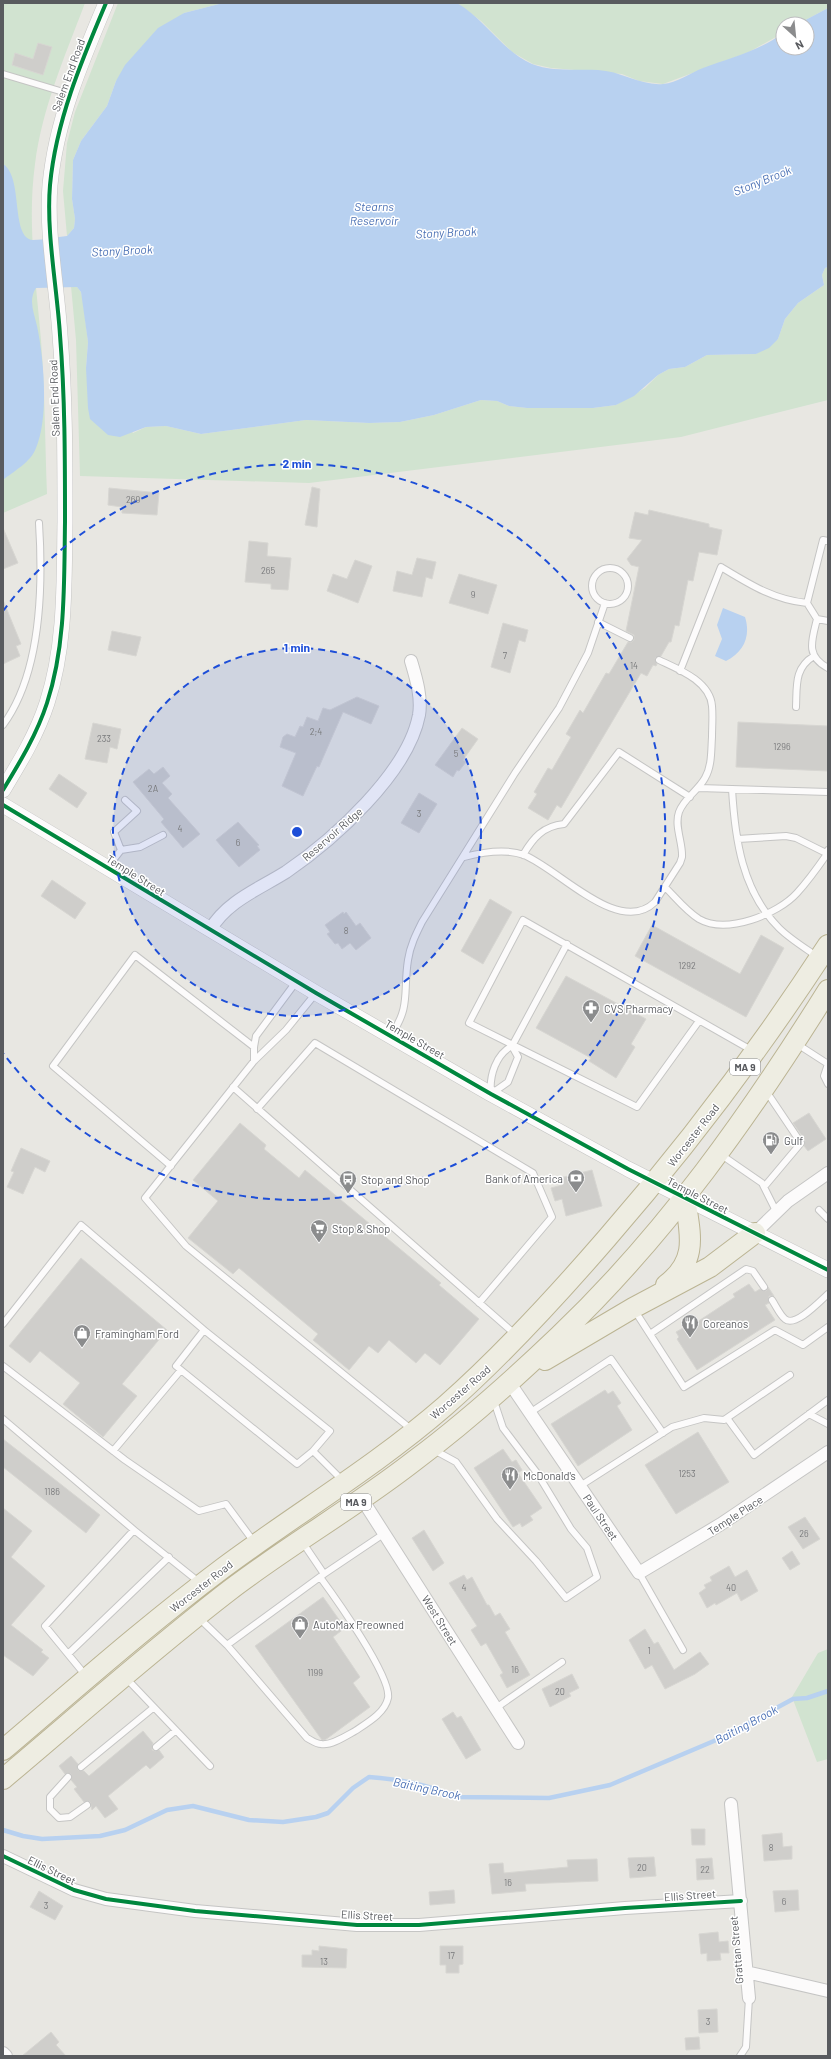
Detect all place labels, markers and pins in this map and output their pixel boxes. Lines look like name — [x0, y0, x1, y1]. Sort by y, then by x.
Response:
centre of rings — [290, 825, 304, 839]
pharmacy icon: CVS Pharmacy — [581, 998, 601, 1023]
place label: CVS Pharmacy — [604, 1002, 673, 1015]
fuel station icon: Gulf — [761, 1130, 781, 1155]
place label: Gulf — [784, 1134, 803, 1147]
bank icon: Bank of America — [566, 1168, 586, 1193]
bus stop icon: Stop and Shop — [338, 1169, 358, 1194]
place label: Bank of America — [485, 1172, 563, 1185]
place label: Stop and Shop — [361, 1173, 430, 1186]
supermarket icon: Stop & Shop — [309, 1218, 329, 1243]
place label: Stop & Shop — [332, 1222, 390, 1235]
restaurant icon: Coreanos — [680, 1313, 700, 1338]
place label: Coreanos — [703, 1317, 748, 1330]
shop icon: Framingham Ford — [72, 1323, 92, 1348]
place label: Framingham Ford — [95, 1327, 179, 1340]
restaurant icon: McDonald's — [500, 1465, 520, 1490]
place label: McDonald's — [523, 1469, 576, 1482]
shop icon: AutoMax Preowned — [290, 1614, 310, 1639]
place label: AutoMax Preowned — [313, 1618, 404, 1631]

